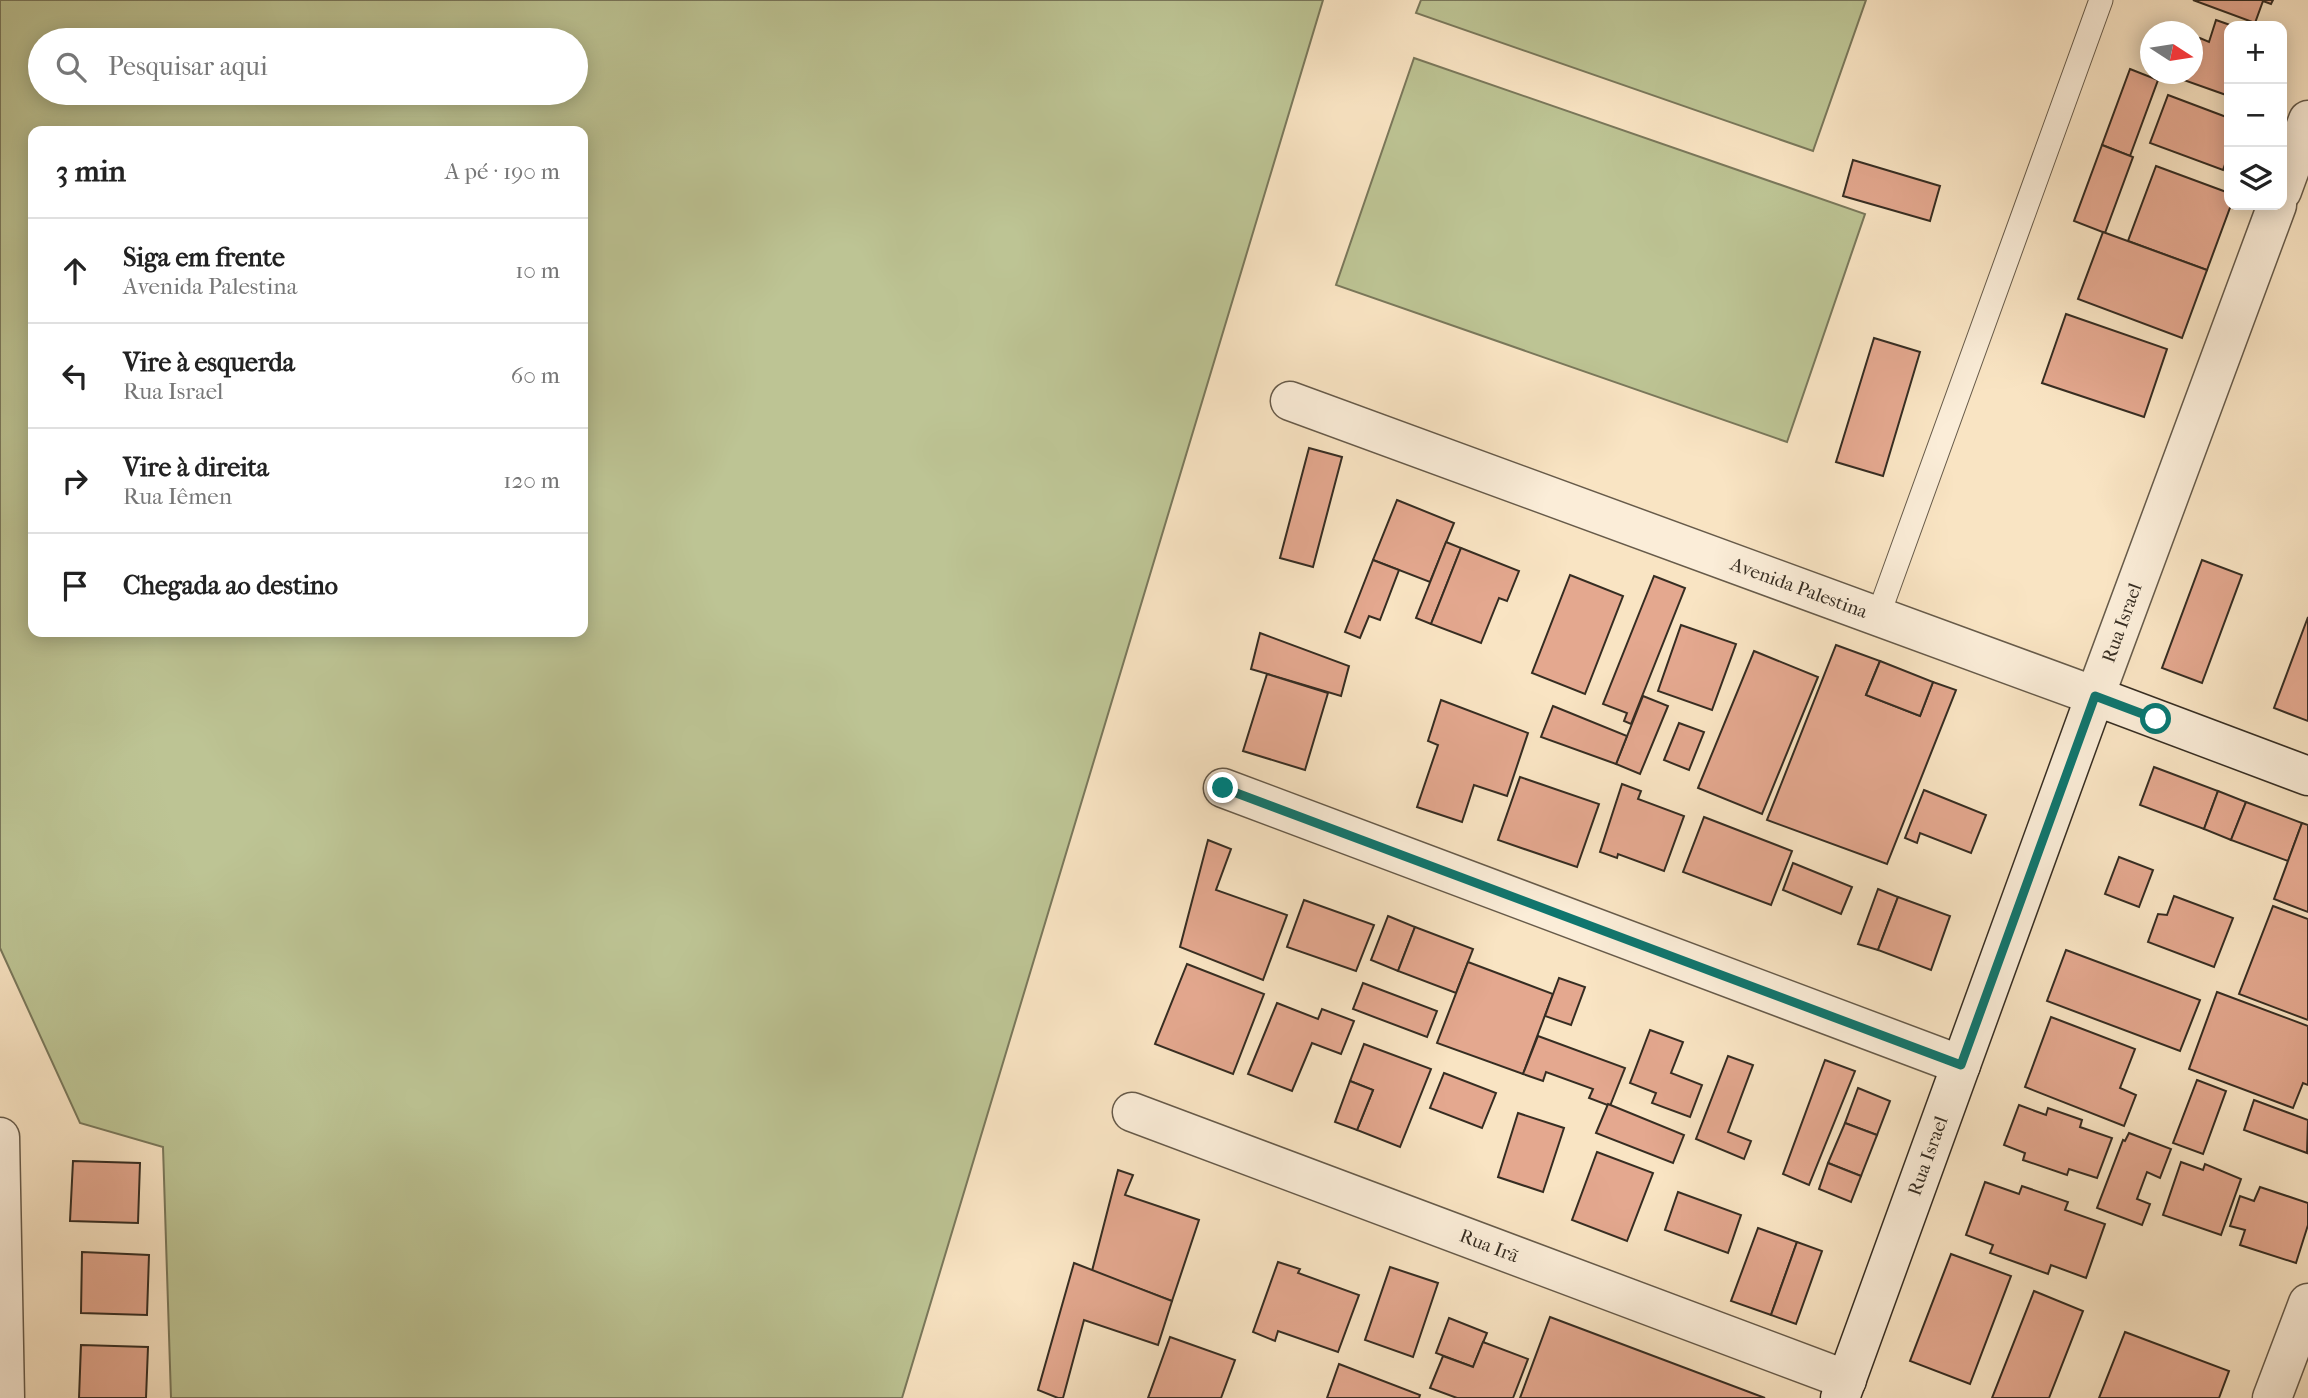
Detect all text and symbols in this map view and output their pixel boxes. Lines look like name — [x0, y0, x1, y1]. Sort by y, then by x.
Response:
north arrow — [2140, 21, 2203, 84]
map controls — [2224, 21, 2287, 210]
button: + — [2224, 21, 2287, 84]
search box — [28, 28, 588, 105]
icon: search — [52, 48, 90, 86]
text: Pesquisar aqui — [108, 51, 268, 82]
button: − — [2224, 84, 2287, 147]
button: layers — [2224, 147, 2287, 210]
text: 3 min — [56, 154, 126, 189]
text: A pé · 190 m — [445, 158, 560, 185]
text: Siga em frente — [123, 242, 285, 273]
icon: ahead — [56, 252, 94, 290]
text: 10 m — [515, 257, 560, 284]
text: Avenida Palestina — [123, 273, 297, 300]
text: Vire à esquerda — [123, 347, 295, 378]
icon: left — [56, 357, 94, 395]
text: 60 m — [511, 362, 560, 389]
text: Rua Israel — [123, 378, 223, 405]
text: Vire à direita — [123, 452, 269, 483]
icon: right — [56, 462, 94, 500]
text: 120 m — [503, 467, 560, 494]
text: Rua Iêmen — [123, 483, 232, 510]
street label: Avenida Palestina — [1727, 553, 1871, 623]
icon: arrive — [56, 567, 94, 605]
text: Chegada ao destino — [123, 570, 338, 601]
street label: Rua Israel — [2097, 580, 2147, 666]
route start — [2140, 703, 2171, 734]
route end — [1207, 772, 1238, 803]
street label: Rua Israel — [1903, 1113, 1953, 1199]
street label: Rua Irã — [1456, 1225, 1522, 1267]

